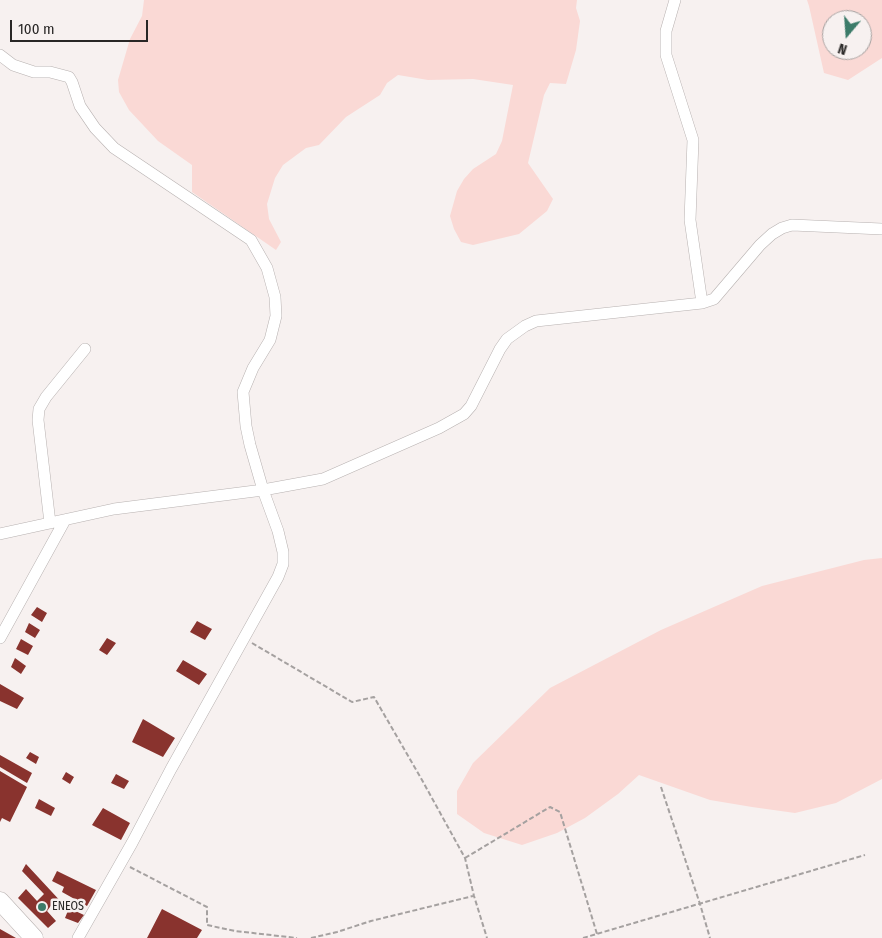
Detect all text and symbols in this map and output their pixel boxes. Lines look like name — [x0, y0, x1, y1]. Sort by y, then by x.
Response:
scale bar — [12, 10, 150, 42]
north arrow — [822, 10, 872, 60]
text: 100 m — [18, 20, 55, 38]
text: N — [836, 39, 849, 58]
place label: ENEOS — [52, 900, 84, 914]
marker: ENEOS — [36, 901, 48, 913]

